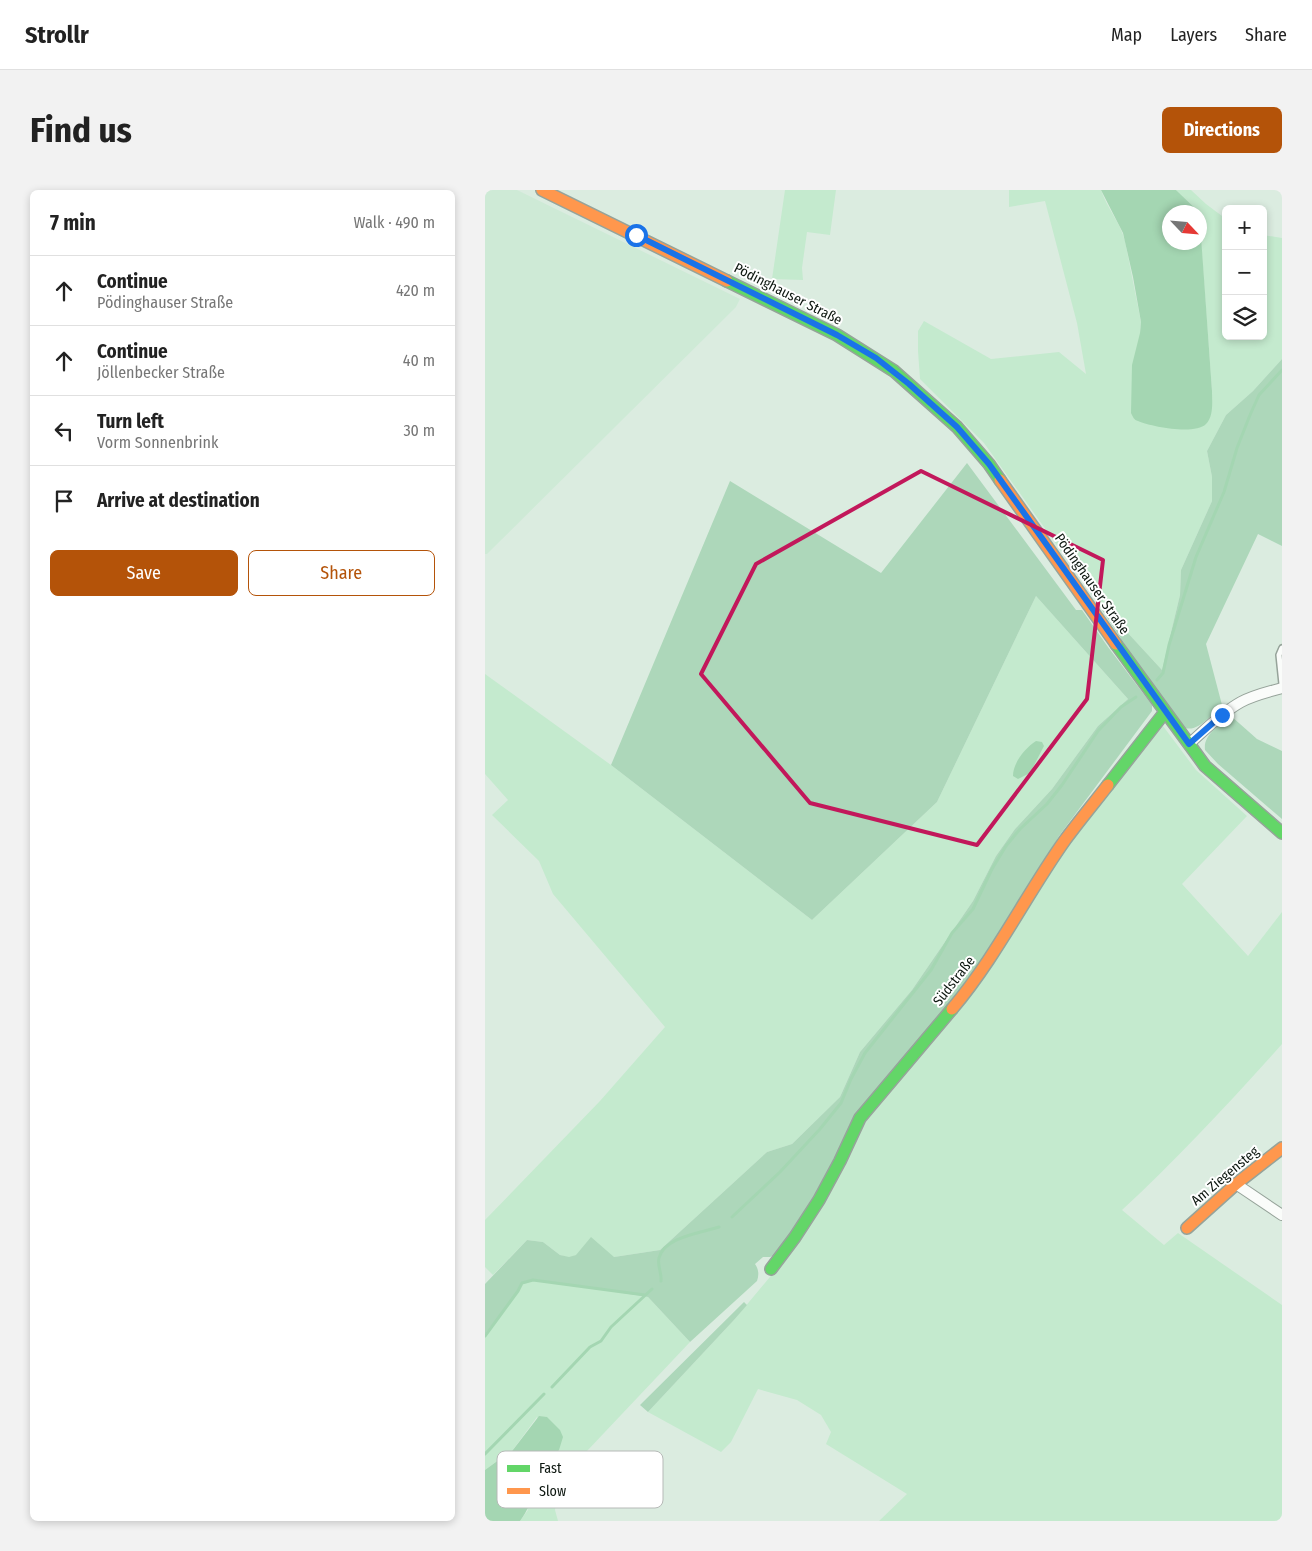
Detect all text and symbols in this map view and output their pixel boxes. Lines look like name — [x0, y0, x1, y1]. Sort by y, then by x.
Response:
text: Strollr — [25, 21, 89, 49]
text: Map — [1111, 24, 1142, 46]
text: Layers — [1170, 24, 1217, 46]
text: Share — [1245, 24, 1287, 46]
button: Directions — [1162, 107, 1282, 153]
text: Find us — [30, 109, 132, 151]
north arrow — [1162, 205, 1207, 250]
map controls — [1222, 205, 1267, 340]
button: + — [1222, 205, 1267, 250]
text: 7 min — [50, 210, 96, 236]
text: Walk · 490 m — [354, 213, 435, 232]
route start — [625, 224, 648, 247]
button: − — [1222, 250, 1267, 295]
street label: Pödinghauser Straße — [731, 259, 845, 329]
text: Continue — [97, 270, 168, 293]
icon: ahead — [50, 277, 78, 305]
text: 420 m — [396, 281, 435, 300]
text: Pödinghauser Straße — [97, 293, 233, 312]
button: layers — [1222, 295, 1267, 340]
text: Continue — [97, 340, 168, 363]
icon: ahead — [50, 347, 78, 375]
text: 40 m — [403, 351, 435, 370]
text: Jöllenbecker Straße — [97, 363, 225, 382]
text: Turn left — [97, 410, 164, 433]
icon: left — [50, 417, 78, 445]
text: 30 m — [403, 421, 435, 440]
text: Vorm Sonnenbrink — [97, 433, 218, 452]
icon: arrive — [50, 487, 78, 515]
text: Arrive at destination — [97, 489, 260, 512]
street label: Pödinghauser Straße — [1051, 530, 1133, 638]
button: Save — [50, 550, 238, 596]
button: Share — [248, 550, 435, 596]
route end — [1211, 704, 1234, 727]
street label: Südstraße — [929, 953, 979, 1009]
street label: Am Ziegensteg — [1188, 1143, 1263, 1209]
legend — [497, 1451, 663, 1508]
text: Fast — [539, 1460, 562, 1477]
text: Slow — [539, 1483, 566, 1500]

